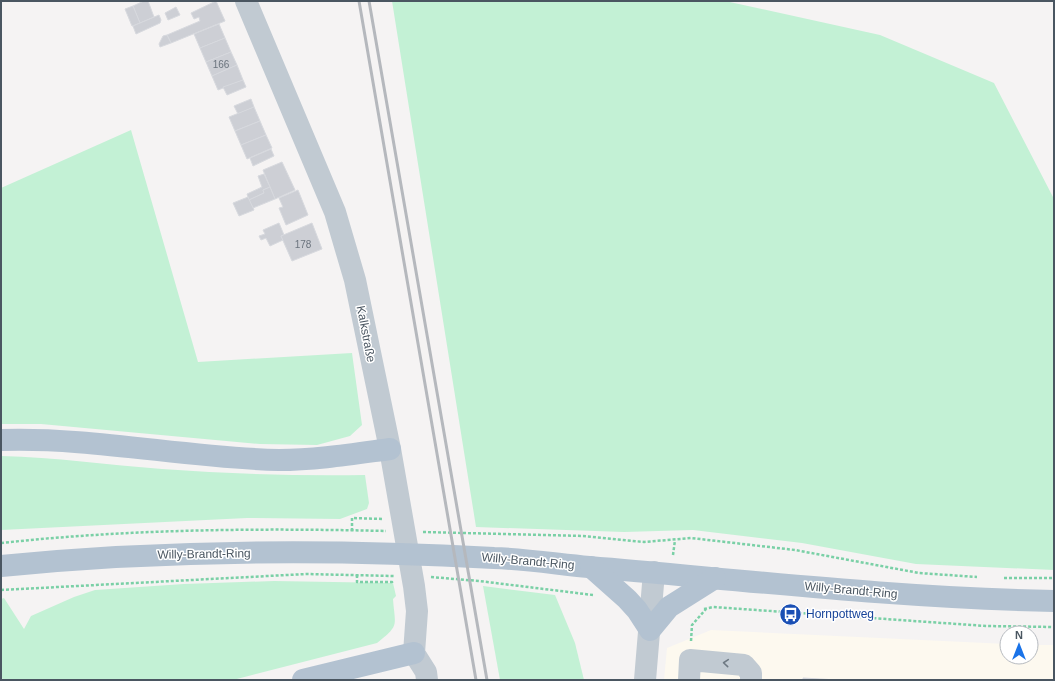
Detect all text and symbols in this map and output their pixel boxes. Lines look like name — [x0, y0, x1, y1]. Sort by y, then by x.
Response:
house number: 166 — [213, 59, 230, 70]
house number: 178 — [295, 239, 312, 250]
street label: Kalkstraße — [354, 305, 378, 364]
street label: Willy-Brandt-Ring — [157, 546, 251, 562]
street label: Willy-Brandt-Ring — [481, 550, 575, 572]
street label: Willy-Brandt-Ring — [804, 579, 898, 601]
bus stop icon: Hornpottweg — [778, 601, 804, 627]
place label: Hornpottweg — [806, 607, 874, 621]
north arrow — [999, 625, 1039, 665]
text: N — [1015, 629, 1023, 641]
one-way arrow — [723, 658, 729, 667]

